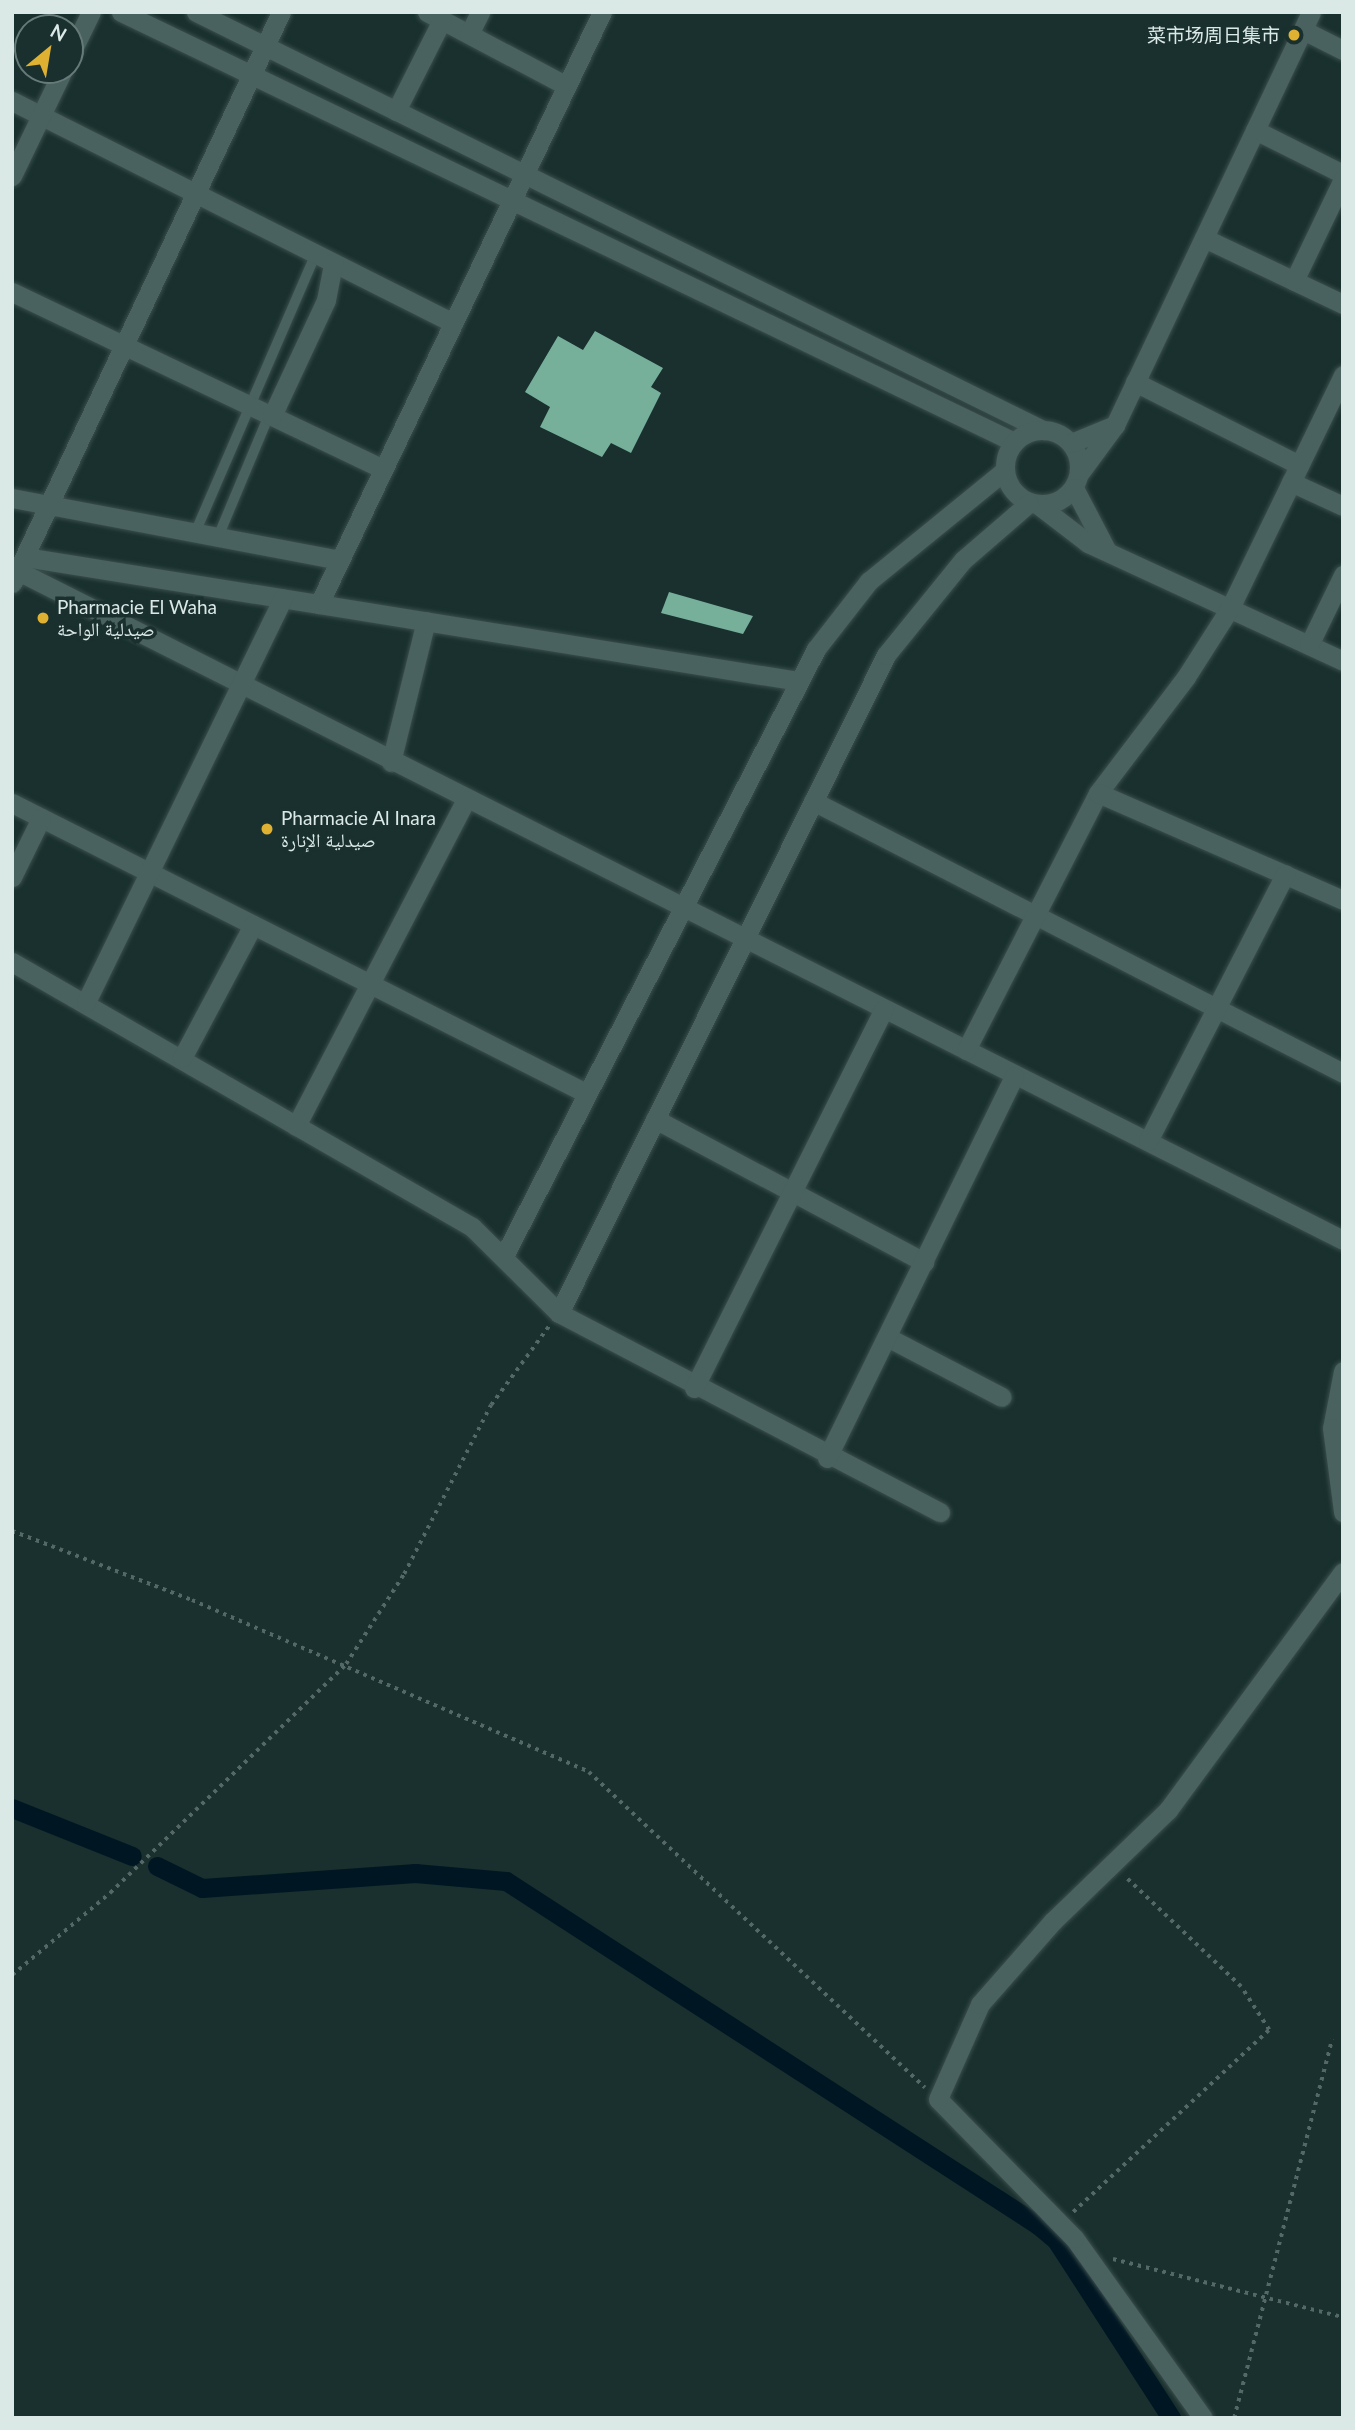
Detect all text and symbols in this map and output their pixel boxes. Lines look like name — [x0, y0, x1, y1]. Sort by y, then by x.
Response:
north arrow — [14, 14, 84, 84]
text: N — [47, 18, 71, 46]
place label: 菜市场周日集市 — [1147, 24, 1280, 46]
marker: 菜市场周日集市 — [1286, 27, 1302, 43]
place label: Pharmacie El Waha صيدلية الواحة — [57, 596, 217, 640]
marker: Pharmacie El Waha صيدلية الواحة — [35, 610, 51, 626]
place label: Pharmacie Al Inara صيدلية الإنارة — [281, 807, 437, 851]
marker: Pharmacie Al Inara صيدلية الإنارة — [259, 821, 275, 837]

